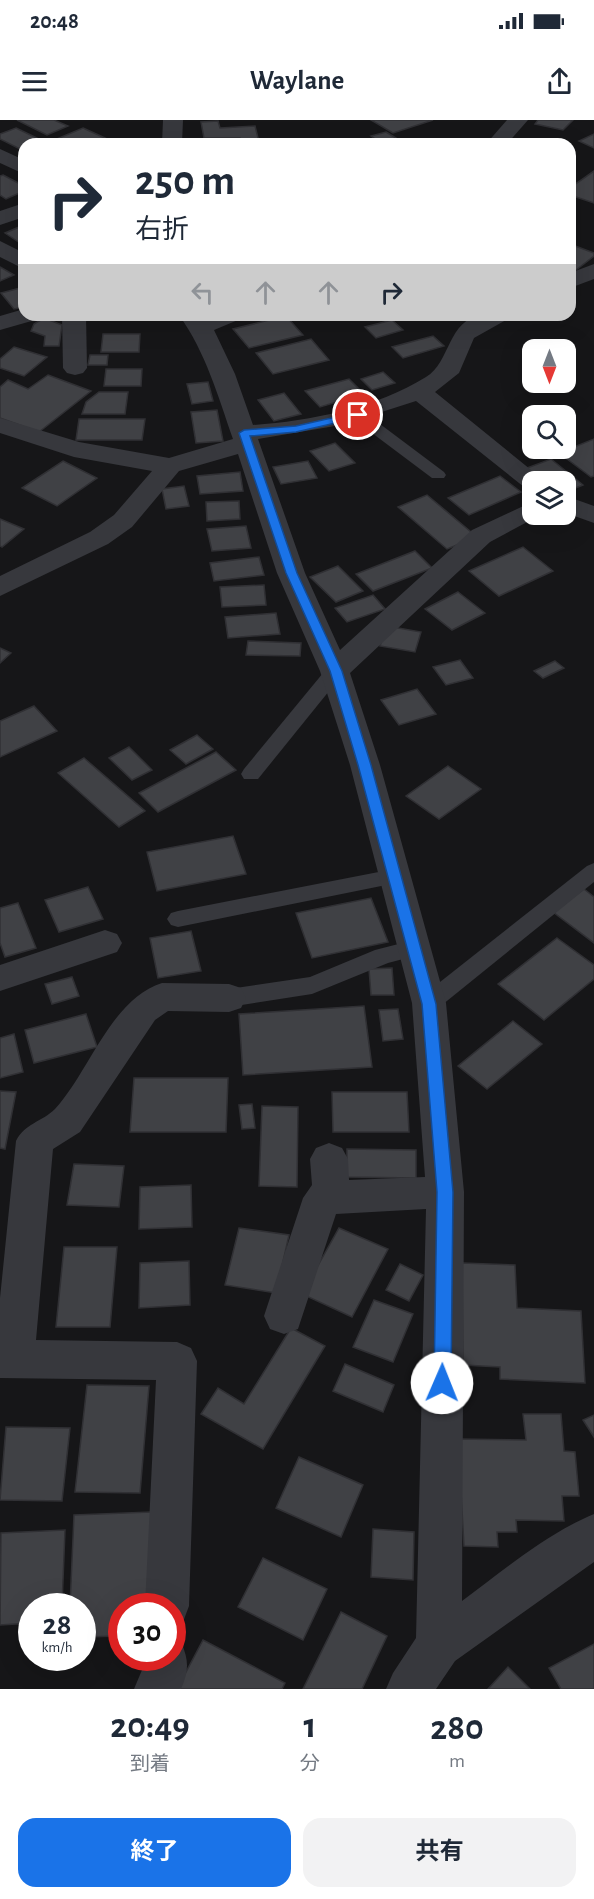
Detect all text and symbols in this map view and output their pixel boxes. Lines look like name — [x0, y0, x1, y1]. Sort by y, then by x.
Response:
text: 20:48 — [30, 10, 79, 32]
icon: menu — [18, 65, 51, 98]
icon: share — [543, 65, 576, 98]
text: Waylane — [250, 67, 344, 94]
text: 250 m — [135, 160, 235, 202]
icon: right — [36, 162, 114, 240]
text: 右折 — [135, 216, 189, 243]
icon: left — [186, 276, 219, 309]
icon: ahead — [249, 276, 282, 309]
icon: ahead — [312, 276, 345, 309]
icon: right — [375, 276, 408, 309]
north arrow — [522, 339, 576, 393]
map controls — [522, 339, 576, 525]
pin — [332, 389, 383, 440]
icon: arrive — [341, 398, 374, 431]
button: search — [522, 405, 576, 459]
button: layers — [522, 471, 576, 525]
position arrow — [410, 1351, 474, 1415]
speed limit sign: 30 — [108, 1593, 186, 1671]
text: 28 — [43, 1610, 71, 1640]
text: km/h — [42, 1640, 72, 1655]
text: 20:49 — [110, 1708, 190, 1744]
text: 1 — [304, 1708, 316, 1744]
text: 280 — [430, 1710, 484, 1746]
text: m — [449, 1751, 465, 1771]
text: 到着 — [130, 1754, 170, 1774]
text: 分 — [300, 1754, 320, 1774]
button: 終了 — [18, 1818, 291, 1887]
button: 共有 — [303, 1818, 576, 1887]

